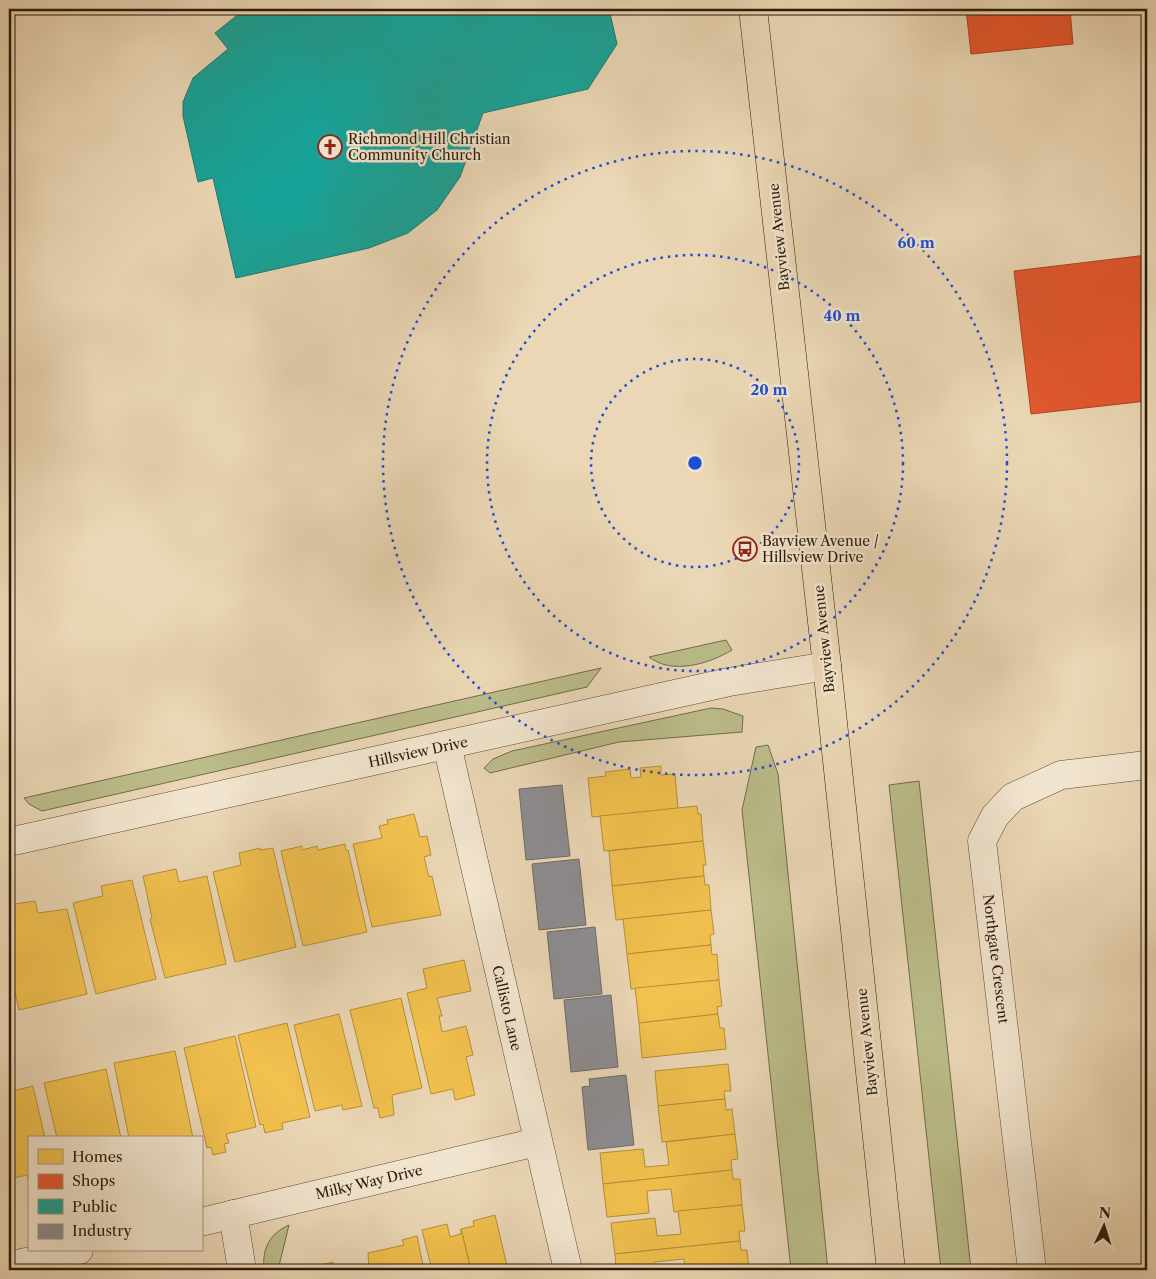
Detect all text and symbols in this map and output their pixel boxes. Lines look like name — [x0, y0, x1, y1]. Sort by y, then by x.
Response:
place label: Richmond Hill Christian Community Church — [348, 130, 511, 164]
church icon: Richmond Hill Christian Community Church — [317, 134, 343, 160]
street label: Bayview Avenue — [764, 182, 794, 292]
text: 60 m — [897, 233, 935, 252]
text: 40 m — [823, 306, 861, 325]
text: 20 m — [750, 380, 788, 399]
centre of rings — [686, 454, 704, 472]
place label: Bayview Avenue / Hillsview Drive — [762, 532, 879, 566]
bus stop icon: Bayview Avenue / Hillsview Drive — [732, 536, 758, 562]
street label: Bayview Avenue — [809, 584, 839, 694]
street label: Hillsview Drive — [367, 733, 470, 771]
street label: Northgate Crescent — [979, 893, 1013, 1025]
street label: Callisto Lane — [488, 963, 526, 1053]
street label: Bayview Avenue — [852, 987, 882, 1097]
legend — [28, 1136, 202, 1252]
text: Homes — [72, 1147, 123, 1166]
street label: Milky Way Drive — [314, 1161, 425, 1203]
text: Shops — [72, 1171, 115, 1190]
text: Public — [72, 1197, 117, 1216]
north arrow — [1078, 1202, 1128, 1252]
text: N — [1098, 1204, 1112, 1222]
text: Industry — [72, 1221, 132, 1240]

